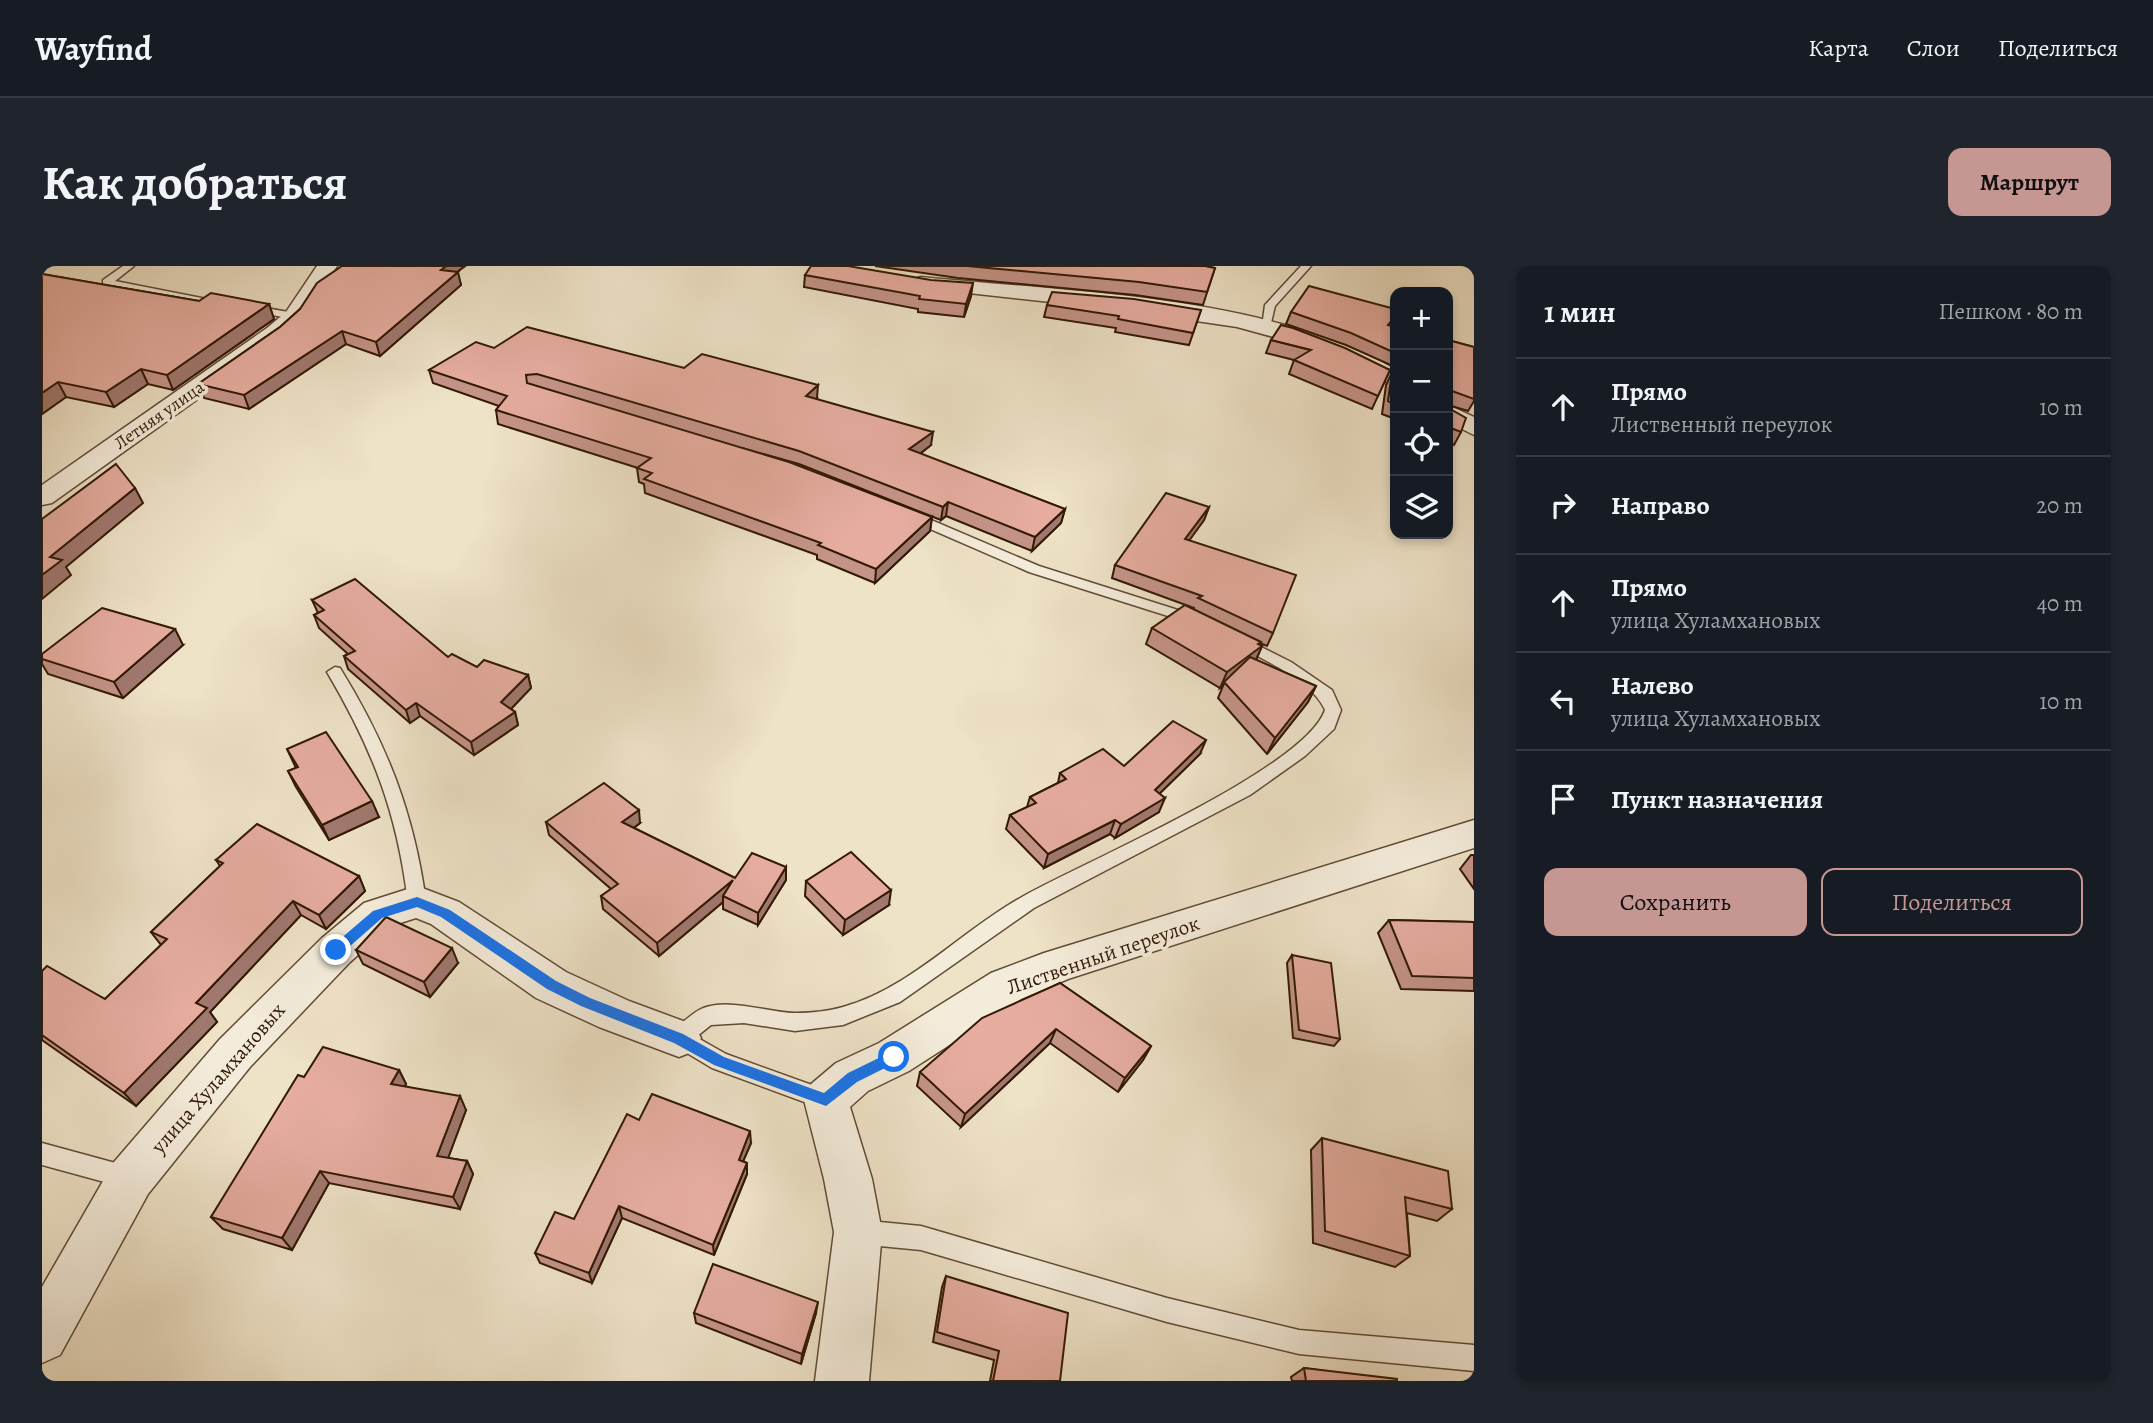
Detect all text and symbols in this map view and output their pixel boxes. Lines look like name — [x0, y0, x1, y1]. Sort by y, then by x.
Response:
text: Wayfind — [35, 26, 152, 71]
text: Карта — [1808, 32, 1869, 64]
text: Слои — [1907, 32, 1960, 64]
text: Поделиться — [1998, 32, 2118, 64]
button: Маршрут — [1948, 148, 2111, 216]
text: Как добраться — [42, 149, 348, 216]
map controls — [1390, 287, 1453, 539]
button: + — [1390, 287, 1453, 350]
text: 1 мин — [1544, 292, 1616, 332]
text: Пешком · 80 m — [1939, 296, 2083, 327]
button: − — [1390, 350, 1453, 413]
text: Прямо — [1611, 374, 1687, 409]
street label: Летняя улица — [109, 375, 209, 455]
icon: ahead — [1544, 388, 1582, 426]
text: 10 m — [2039, 392, 2083, 423]
text: Лиственный переулок — [1611, 409, 1833, 440]
button: locate — [1390, 413, 1453, 476]
button: layers — [1390, 476, 1453, 539]
icon: right — [1544, 486, 1582, 524]
text: Направо — [1611, 488, 1710, 523]
text: 20 m — [2036, 490, 2083, 521]
text: Прямо — [1611, 570, 1687, 605]
icon: ahead — [1544, 584, 1582, 622]
text: 40 m — [2037, 588, 2083, 619]
text: улица Хуламхановых — [1611, 605, 1821, 636]
text: Налево — [1611, 668, 1694, 703]
icon: left — [1544, 682, 1582, 720]
text: 10 m — [2039, 686, 2083, 717]
text: улица Хуламхановых — [1611, 703, 1821, 734]
icon: arrive — [1544, 780, 1582, 818]
text: Пункт назначения — [1611, 782, 1823, 817]
button: Сохранить — [1544, 868, 1807, 936]
button: Поделиться — [1821, 868, 2083, 936]
street label: Лиственный переулок — [1003, 909, 1203, 1001]
route end — [320, 934, 351, 965]
street label: улица Хуламхановых — [144, 996, 292, 1160]
route start — [878, 1041, 909, 1072]

